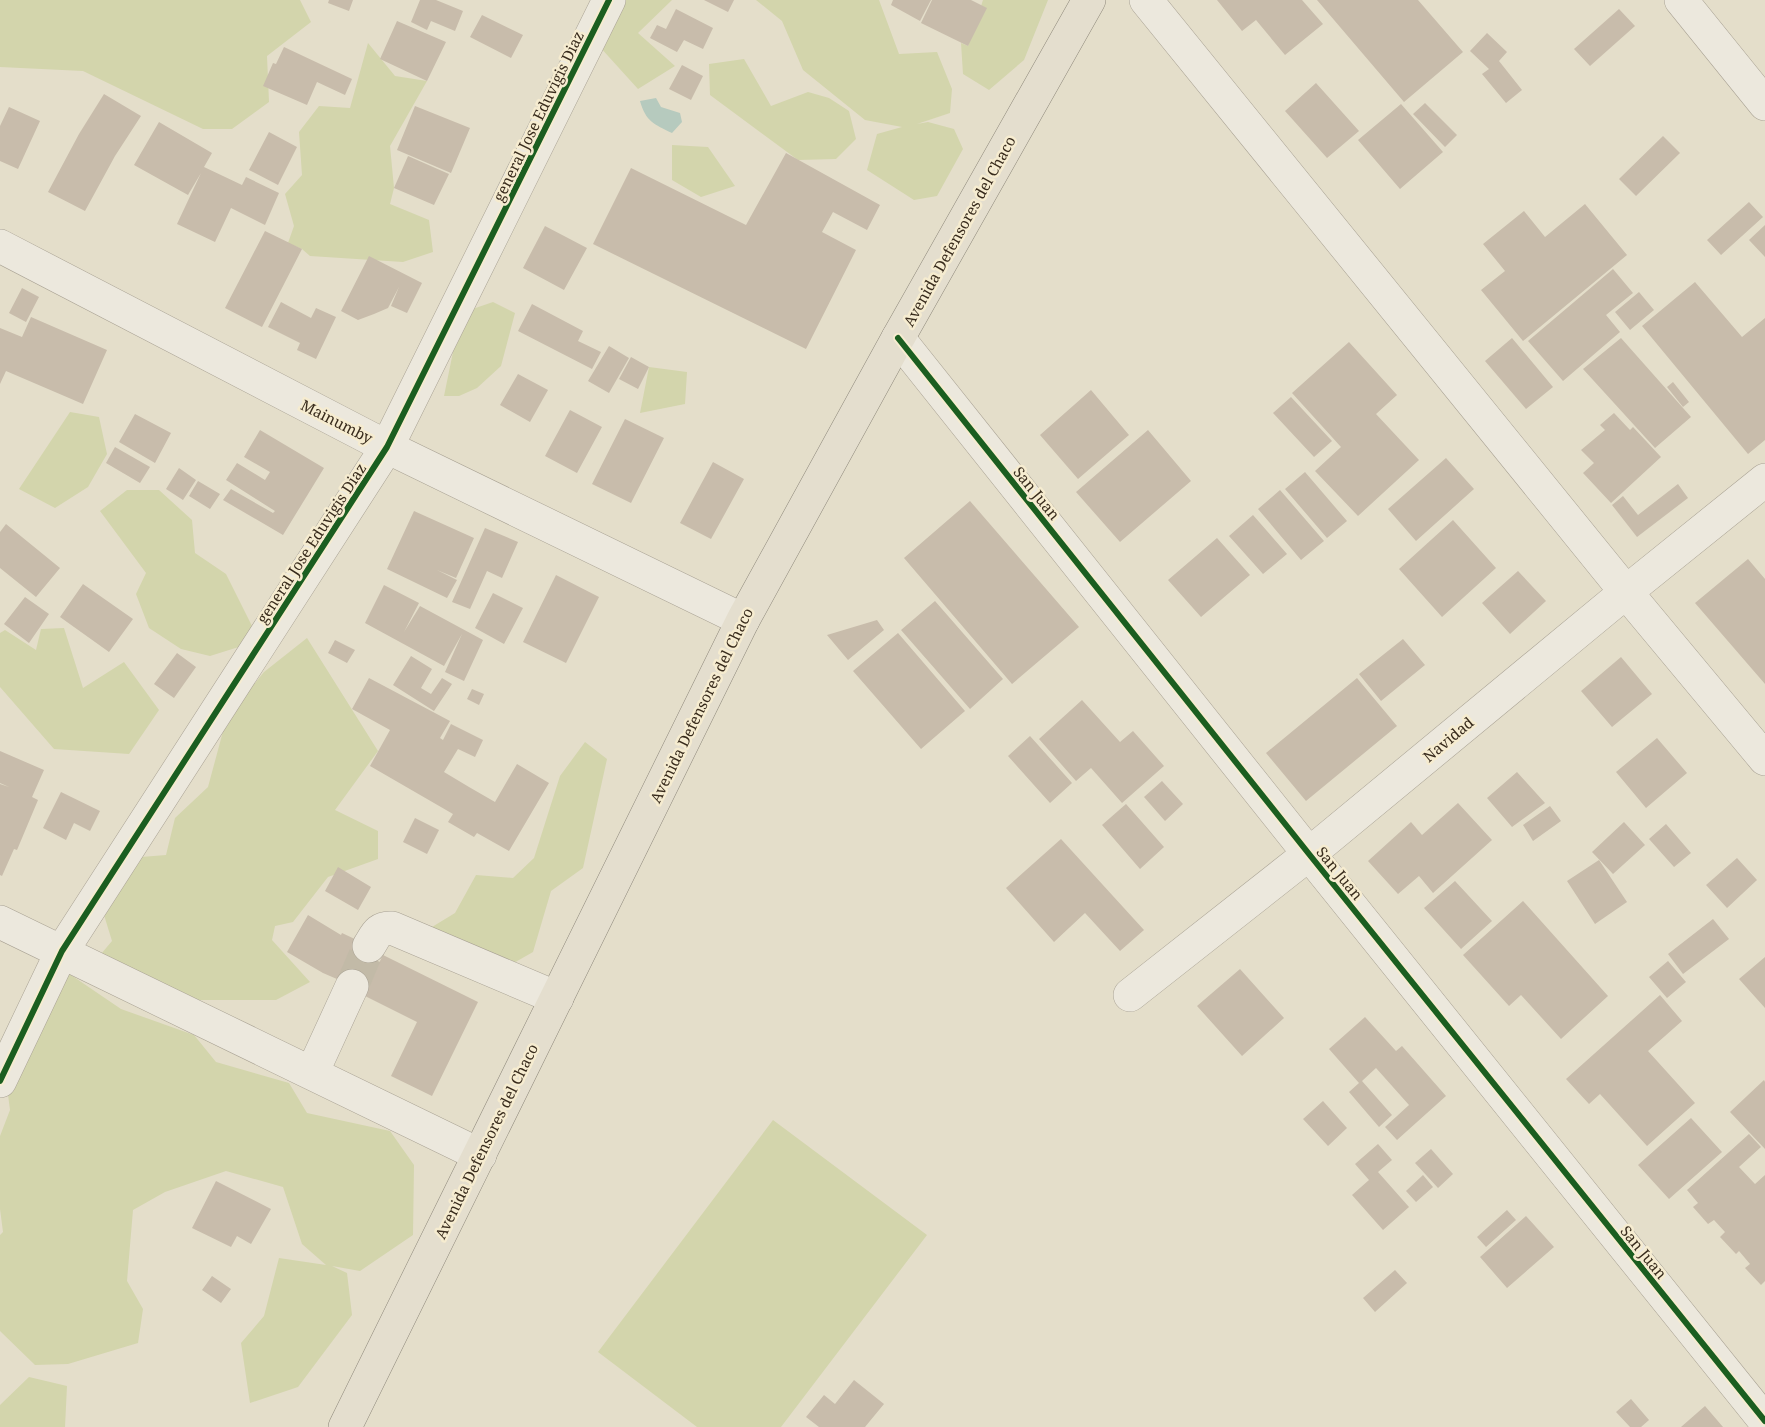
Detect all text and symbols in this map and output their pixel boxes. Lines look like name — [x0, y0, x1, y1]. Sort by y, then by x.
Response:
street label: general Jose Eduvigis Diaz — [488, 28, 588, 204]
street label: Avenida Defensores del Chaco — [898, 132, 1020, 330]
street label: Mainumby — [298, 394, 377, 448]
street label: general Jose Eduvigis Diaz — [252, 459, 370, 627]
street label: San Juan — [1009, 462, 1065, 524]
street label: Avenida Defensores del Chaco — [645, 604, 757, 806]
street label: Navidad — [1418, 712, 1478, 766]
street label: San Juan — [1312, 842, 1368, 904]
street label: Avenida Defensores del Chaco — [430, 1040, 542, 1242]
street label: San Juan — [1616, 1221, 1672, 1283]

